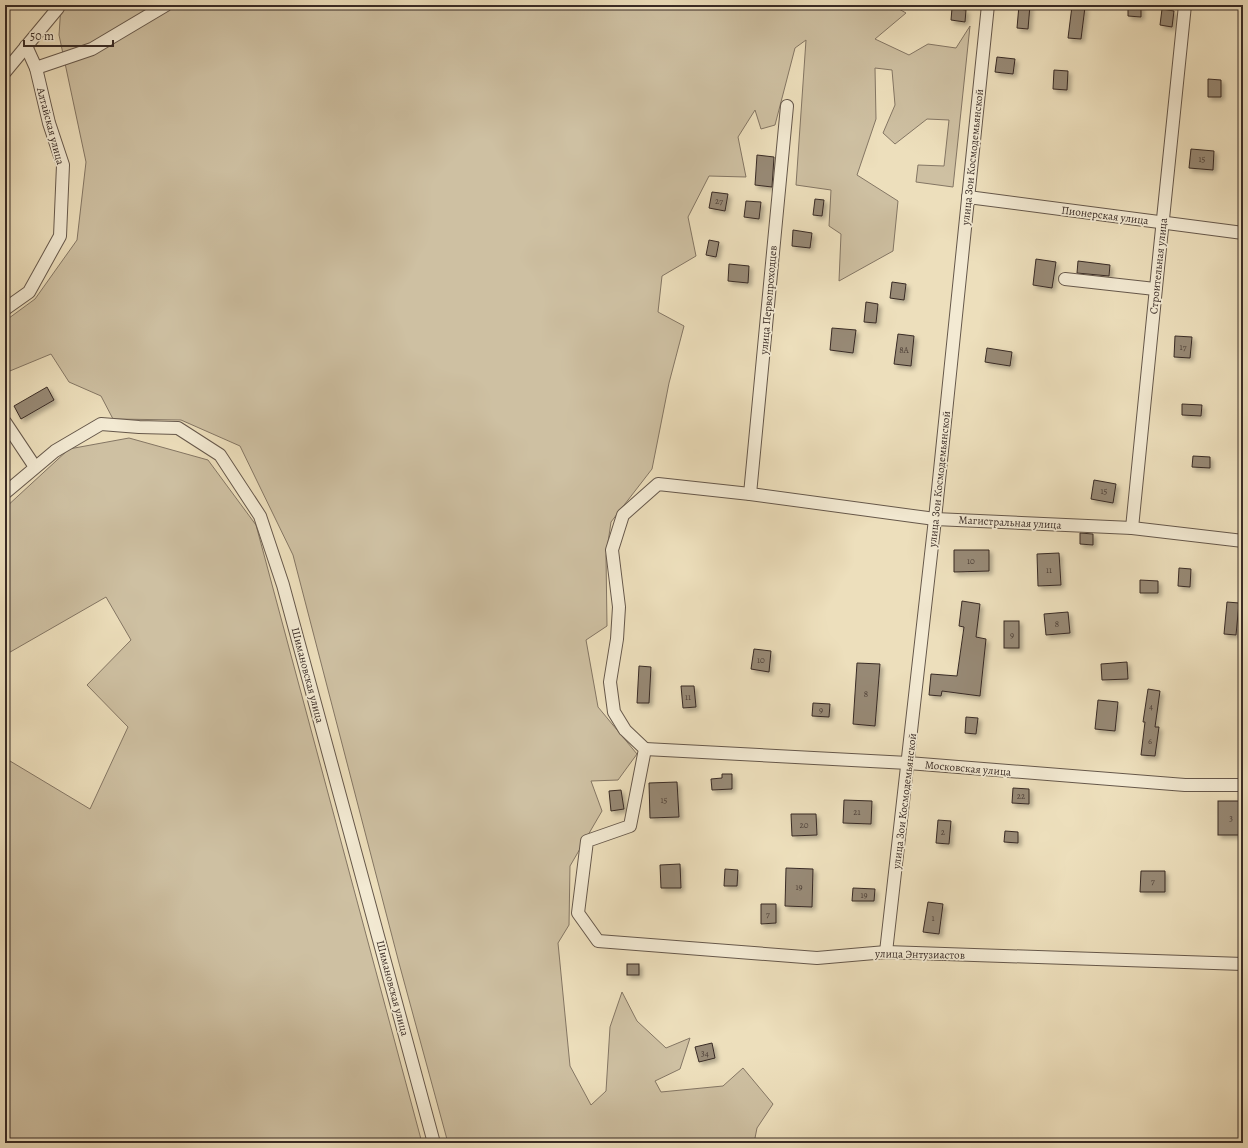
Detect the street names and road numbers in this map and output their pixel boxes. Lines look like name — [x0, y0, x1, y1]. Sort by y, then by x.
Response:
street label: Алтайская улица — [33, 85, 68, 167]
street label: улица Зои Космодемьянской — [958, 88, 987, 227]
street label: Пионерская улица — [1060, 203, 1150, 228]
street label: Строительная улица — [1146, 216, 1171, 315]
street label: улица Первопроходцев — [756, 245, 781, 356]
street label: улица Зои Космодемьянской — [925, 410, 954, 549]
street label: Магистральная улица — [958, 512, 1063, 533]
street label: Шимановская улица — [288, 626, 328, 726]
street label: улица Зои Космодемьянской — [889, 732, 920, 871]
street label: Московская улица — [924, 757, 1013, 780]
street label: Шимановская улица — [373, 939, 413, 1039]
street label: улица Энтузиастов — [874, 946, 965, 963]

